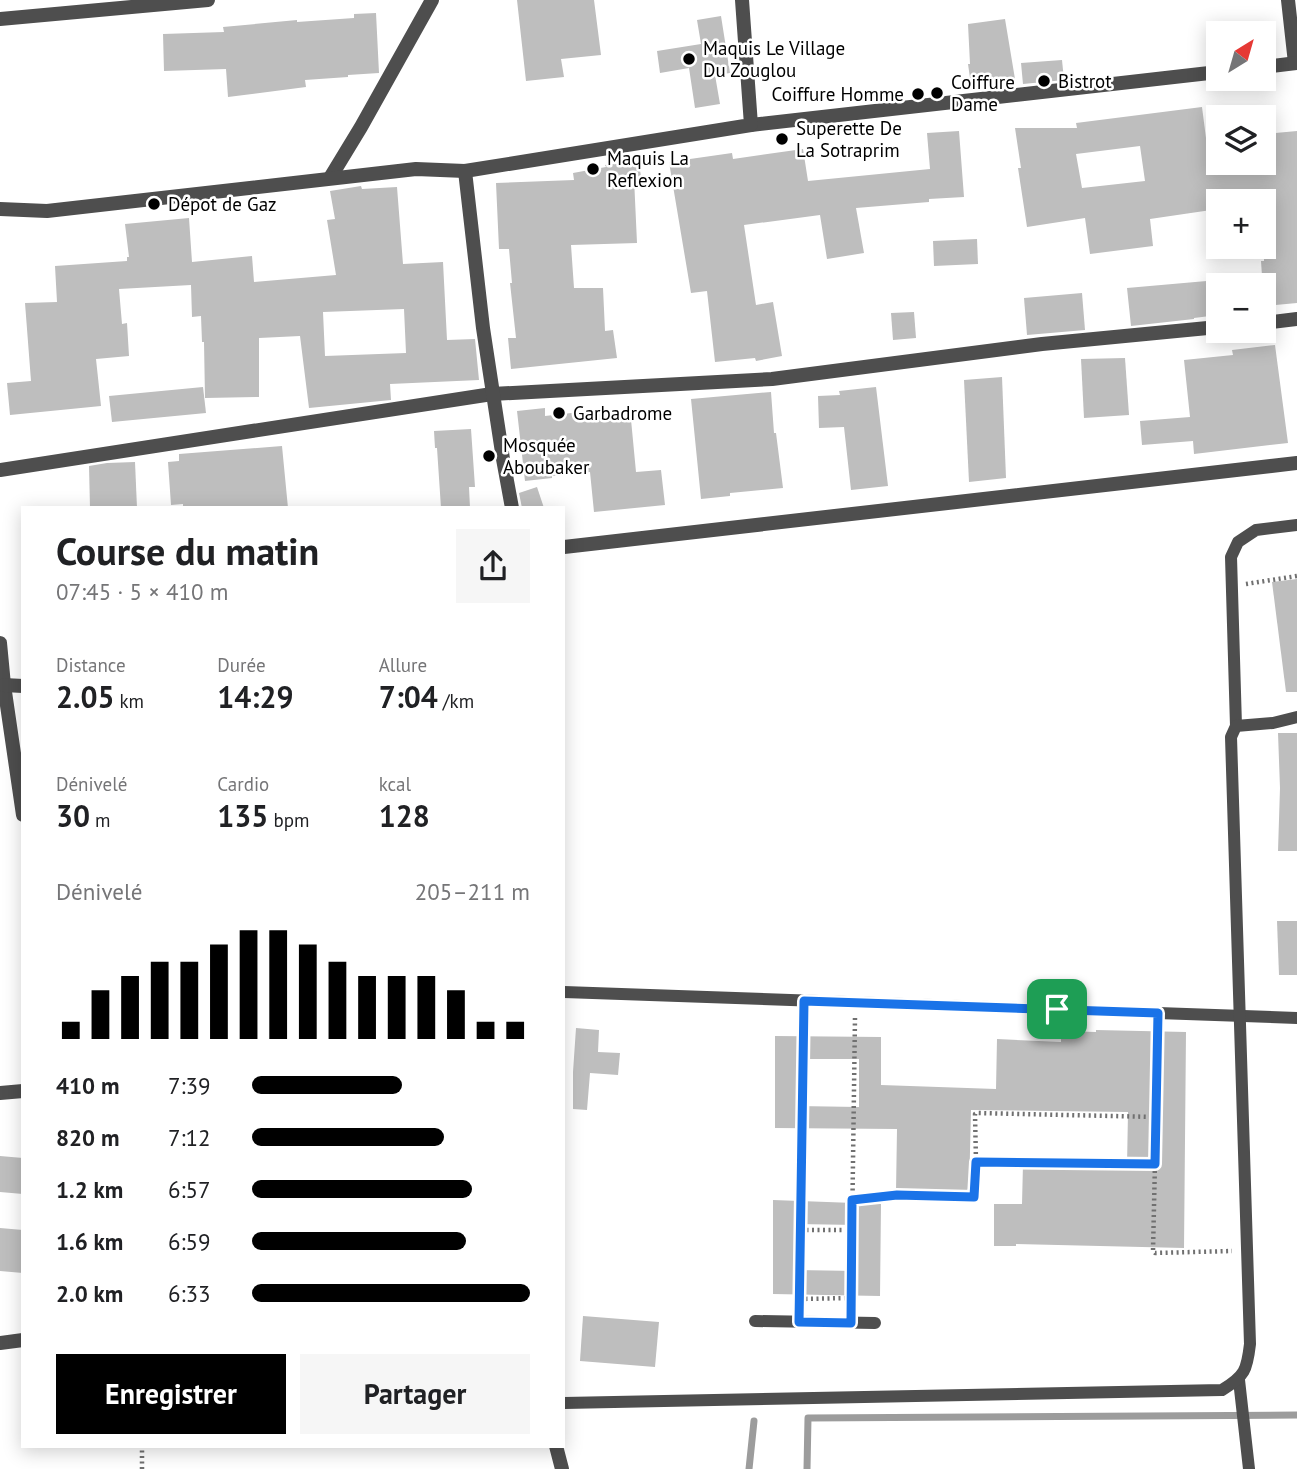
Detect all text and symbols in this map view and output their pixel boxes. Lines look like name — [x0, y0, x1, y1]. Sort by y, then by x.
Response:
north arrow — [1206, 21, 1276, 91]
map controls — [1206, 21, 1276, 343]
place label: Maquis Le Village Du Zouglou — [703, 36, 845, 82]
marker: Maquis Le Village Du Zouglou — [681, 51, 697, 67]
place label: Bistrot — [1058, 69, 1112, 93]
place label: Coiffure Dame — [951, 70, 1015, 116]
marker: Bistrot — [1036, 73, 1052, 89]
place label: Coiffure Homme — [772, 82, 904, 106]
marker: Coiffure Dame — [929, 85, 945, 101]
marker: Coiffure Homme — [910, 86, 926, 102]
button: layers — [1206, 105, 1276, 175]
place label: Superette De La Sotraprim — [796, 116, 902, 162]
marker: Superette De La Sotraprim — [774, 131, 790, 147]
place label: Maquis La Reflexion — [607, 146, 689, 192]
marker: Maquis La Reflexion — [585, 161, 601, 177]
button: + — [1206, 189, 1276, 259]
place label: Dépot de Gaz — [168, 192, 277, 216]
marker: Dépot de Gaz — [146, 196, 162, 212]
button: − — [1206, 273, 1276, 343]
place label: Garbadrome — [573, 401, 672, 425]
marker: Garbadrome — [551, 405, 567, 421]
place label: Mosquée Aboubaker — [503, 433, 590, 479]
marker: Mosquée Aboubaker — [481, 448, 497, 464]
text: Course du matin — [56, 526, 319, 575]
button: share — [456, 529, 530, 603]
text: 07:45 · 5 × 410 m — [56, 577, 228, 606]
text: Distance — [56, 653, 126, 677]
text: Durée — [217, 653, 266, 677]
text: Allure — [379, 653, 427, 677]
text: 2.05 — [56, 677, 114, 716]
text: 14:29 — [217, 677, 293, 716]
text: 7:04 — [379, 677, 438, 716]
text: km — [114, 689, 144, 713]
text: /km — [438, 689, 474, 713]
text: Dénivelé — [56, 772, 127, 796]
text: Cardio — [217, 772, 269, 796]
text: kcal — [379, 772, 411, 796]
text: 30 — [56, 796, 90, 835]
text: 135 — [217, 796, 268, 835]
text: 128 — [379, 796, 430, 835]
text: m — [90, 808, 111, 832]
text: bpm — [268, 808, 309, 832]
text: Dénivelé — [56, 877, 142, 906]
text: 205–211 m — [415, 877, 530, 906]
pin — [1027, 979, 1087, 1039]
icon: arrive — [1038, 990, 1076, 1028]
text: 410 m — [56, 1071, 119, 1100]
text: 7:39 — [168, 1071, 211, 1100]
text: 820 m — [56, 1123, 119, 1152]
text: 7:12 — [168, 1123, 211, 1152]
text: 1.2 km — [56, 1175, 123, 1204]
text: 6:57 — [168, 1175, 211, 1204]
text: 1.6 km — [56, 1227, 123, 1256]
text: 6:59 — [168, 1227, 211, 1256]
text: 2.0 km — [56, 1279, 123, 1308]
text: 6:33 — [168, 1279, 211, 1308]
button: Enregistrer — [56, 1354, 286, 1434]
button: Partager — [300, 1354, 530, 1434]

